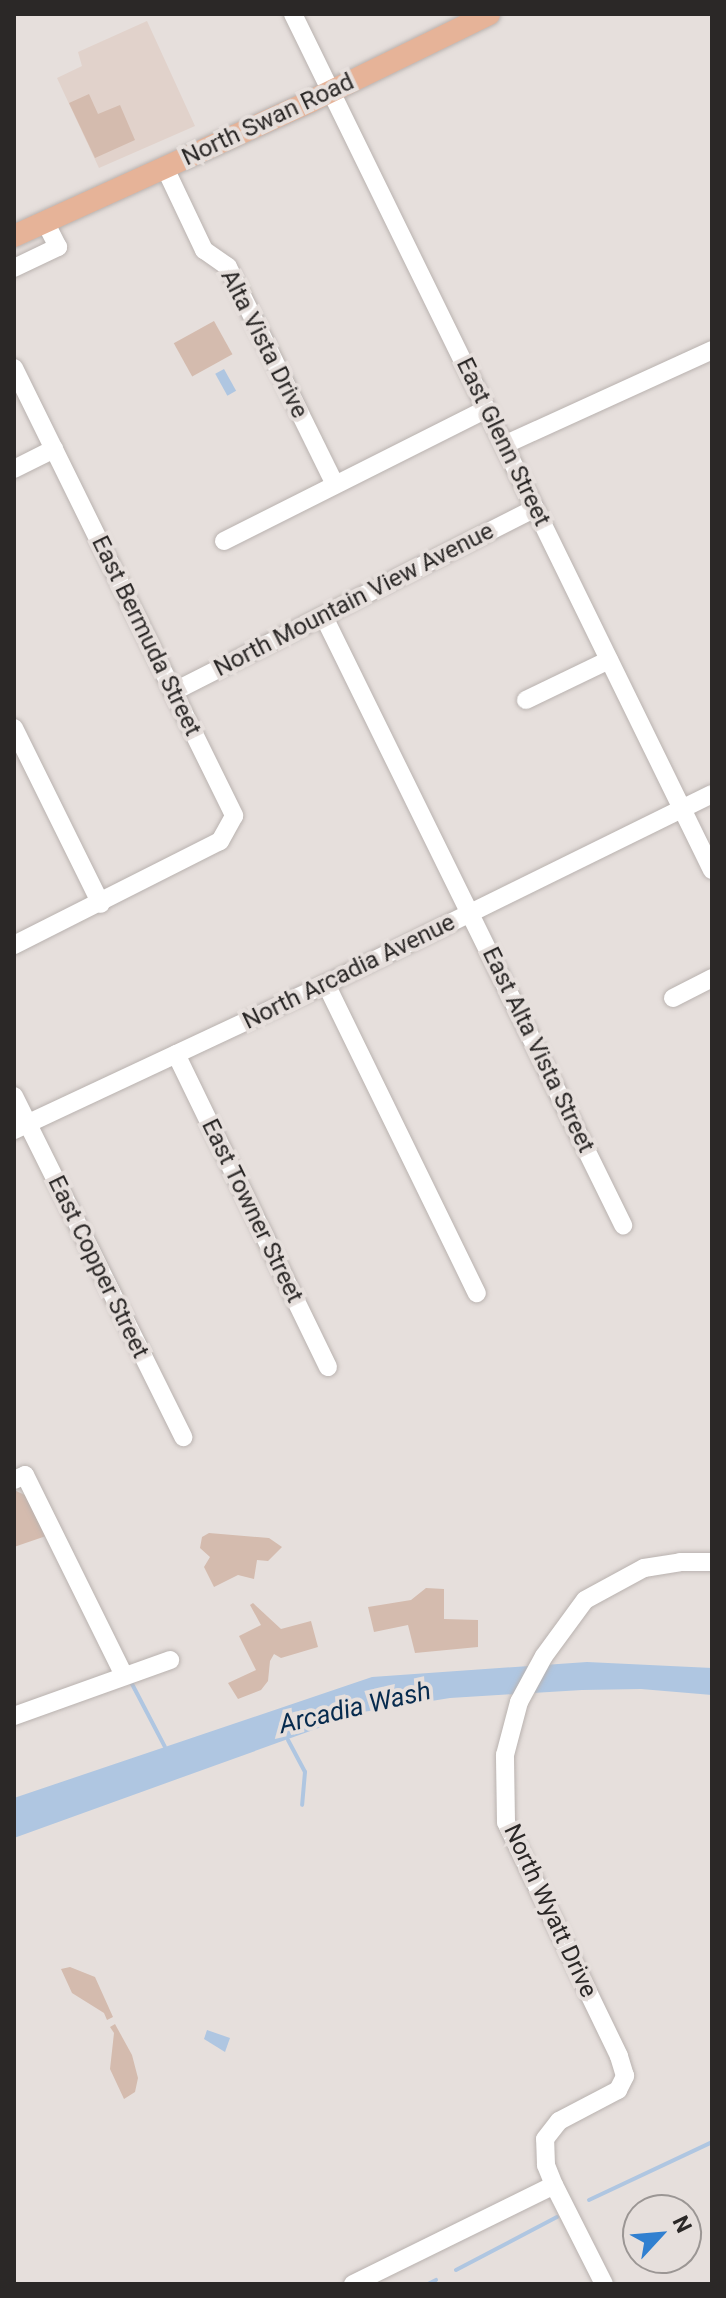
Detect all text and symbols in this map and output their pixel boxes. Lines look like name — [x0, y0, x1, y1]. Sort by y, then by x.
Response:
street label: North Swan Road — [178, 68, 358, 172]
street label: Alta Vista Drive — [214, 265, 314, 423]
street label: East Glenn Street — [450, 353, 556, 531]
street label: North Mountain View Avenue — [209, 517, 499, 683]
street label: East Bermuda Street — [85, 531, 207, 741]
street label: North Arcadia Avenue — [238, 908, 460, 1036]
street label: East Alta Vista Street — [476, 943, 600, 1157]
street label: East Towner Street — [195, 1114, 309, 1308]
street label: East Copper Street — [41, 1171, 155, 1363]
water label: Arcadia Wash — [276, 1675, 434, 1741]
street label: North Wyatt Drive — [497, 1820, 603, 2002]
north arrow — [622, 2194, 702, 2274]
text: N — [668, 2212, 697, 2237]

